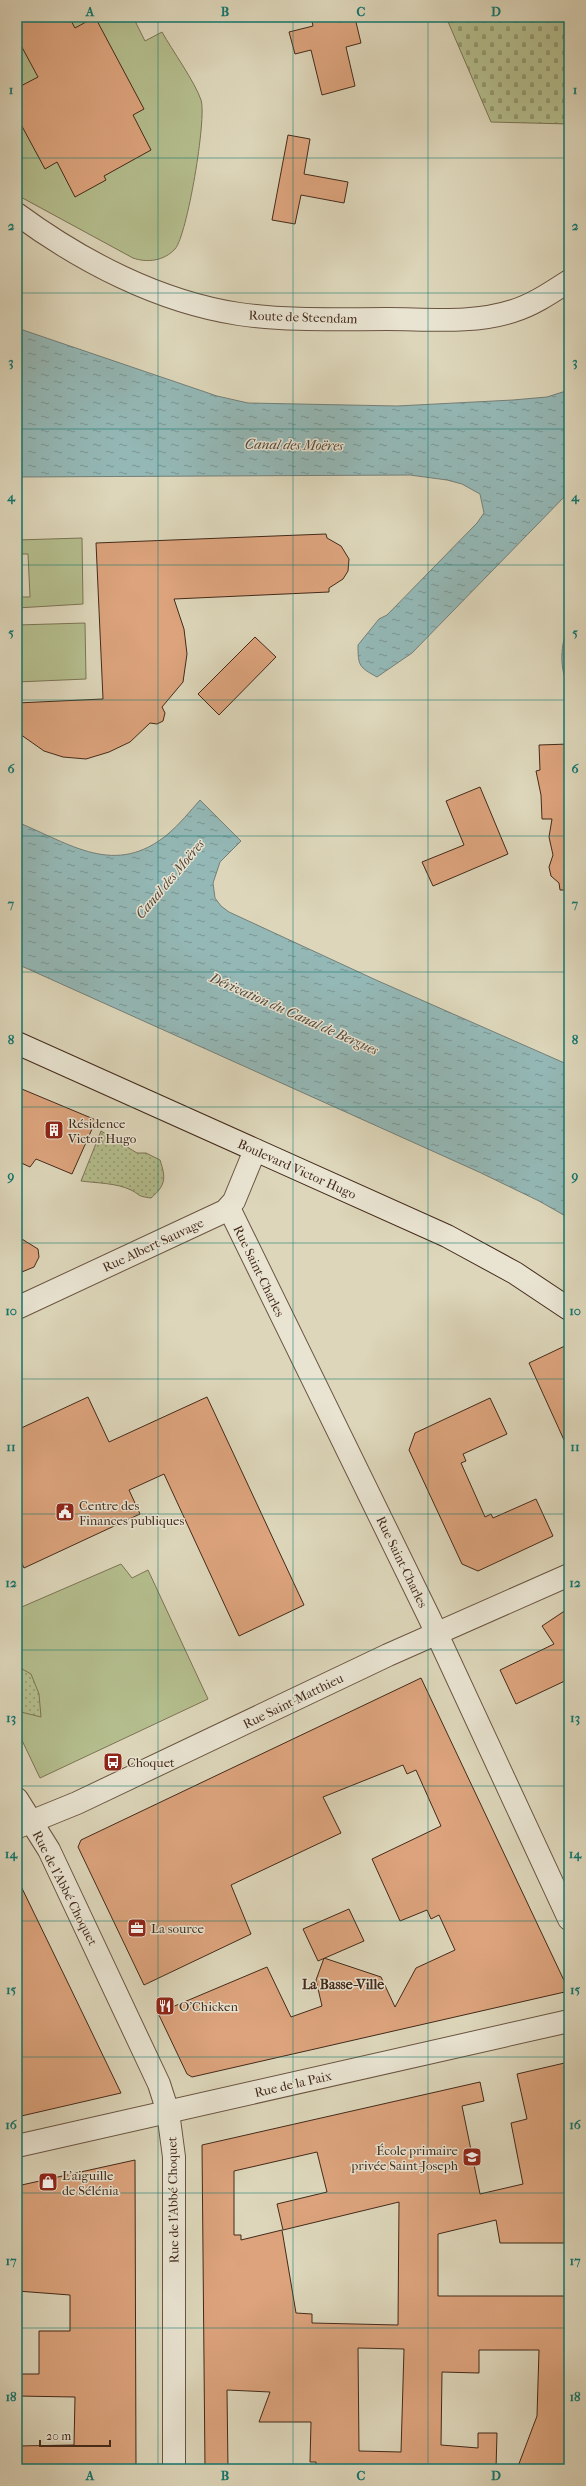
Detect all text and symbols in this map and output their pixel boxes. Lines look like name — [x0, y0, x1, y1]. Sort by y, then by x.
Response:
text: A — [85, 4, 95, 19]
text: B — [221, 4, 230, 19]
text: C — [357, 4, 366, 19]
text: D — [491, 4, 501, 19]
text: 1 — [9, 82, 14, 97]
text: 1 — [573, 82, 578, 97]
text: 2 — [8, 218, 15, 233]
text: 2 — [572, 218, 579, 233]
street label: Route de Steendam — [248, 308, 358, 326]
text: 3 — [8, 354, 14, 370]
text: 3 — [572, 354, 578, 370]
water label: Canal des Moëres — [245, 436, 344, 454]
text: 4 — [6, 489, 16, 505]
text: 4 — [570, 489, 580, 505]
text: 5 — [8, 625, 14, 640]
text: 5 — [572, 625, 578, 640]
text: 6 — [7, 761, 15, 776]
text: 6 — [571, 761, 579, 776]
water label: Canal des Moëres — [132, 835, 209, 922]
text: 7 — [7, 896, 15, 911]
text: 7 — [571, 896, 579, 911]
water label: Dérivation du Canal de Bergues — [206, 969, 381, 1059]
text: 8 — [8, 1032, 15, 1047]
text: 8 — [572, 1032, 579, 1047]
place label: Résidence Victor Hugo — [67, 1116, 137, 1146]
building icon: Résidence Victor Hugo — [43, 1119, 65, 1141]
street label: Boulevard Victor Hugo — [235, 1136, 359, 1202]
text: 9 — [7, 1168, 15, 1184]
text: 9 — [571, 1168, 579, 1184]
street label: Rue Albert Sauvage — [100, 1215, 206, 1275]
street label: Rue Saint-Charles — [230, 1223, 288, 1319]
text: 10 — [5, 1303, 17, 1318]
text: 10 — [569, 1303, 581, 1318]
text: 11 — [6, 1439, 16, 1454]
text: 11 — [570, 1439, 580, 1454]
place label: Centre des Finances publiques — [79, 1498, 184, 1528]
public building icon: Centre des Finances publiques — [54, 1501, 76, 1523]
street label: Rue Saint-Charles — [373, 1514, 431, 1610]
text: 12 — [5, 1575, 17, 1590]
text: 12 — [569, 1575, 581, 1590]
street label: Rue Saint-Matthieu — [240, 1670, 346, 1732]
text: 13 — [6, 1710, 16, 1726]
text: 13 — [570, 1710, 580, 1726]
bus stop icon: Choquet — [102, 1751, 124, 1773]
place label: Choquet — [127, 1755, 175, 1770]
street label: Rue de l'Abbé Choquet — [30, 1828, 101, 1948]
text: 14 — [5, 1846, 18, 1862]
text: 14 — [569, 1846, 582, 1862]
office icon: La source — [126, 1917, 148, 1939]
place label: La source — [151, 1921, 205, 1936]
district label: La Basse-Ville — [302, 1976, 384, 1993]
text: 15 — [6, 1982, 16, 1997]
text: 15 — [570, 1982, 580, 1997]
restaurant icon: O'Chicken — [154, 1995, 176, 2017]
place label: O'Chicken — [179, 1999, 239, 2014]
street label: Rue de la Paix — [253, 2068, 333, 2100]
text: 16 — [5, 2117, 18, 2132]
text: 16 — [569, 2117, 582, 2132]
street label: Rue de l'Abbé Choquet — [164, 2136, 182, 2263]
place label: École primaire privée Saint-Joseph — [350, 2143, 459, 2173]
school or university icon: École primaire privée Saint-Joseph — [461, 2146, 483, 2168]
place label: L'aiguille de Sélénia — [62, 2168, 120, 2198]
shop icon: L'aiguille de Sélénia — [37, 2171, 59, 2193]
text: 17 — [6, 2253, 17, 2268]
text: 17 — [570, 2253, 581, 2268]
text: 18 — [5, 2389, 17, 2404]
text: 18 — [569, 2389, 581, 2404]
scale bar — [40, 2422, 110, 2448]
text: 20 m — [46, 2429, 71, 2443]
text: A — [85, 2468, 95, 2483]
text: B — [221, 2468, 230, 2483]
text: C — [357, 2468, 366, 2483]
text: D — [491, 2468, 501, 2483]

